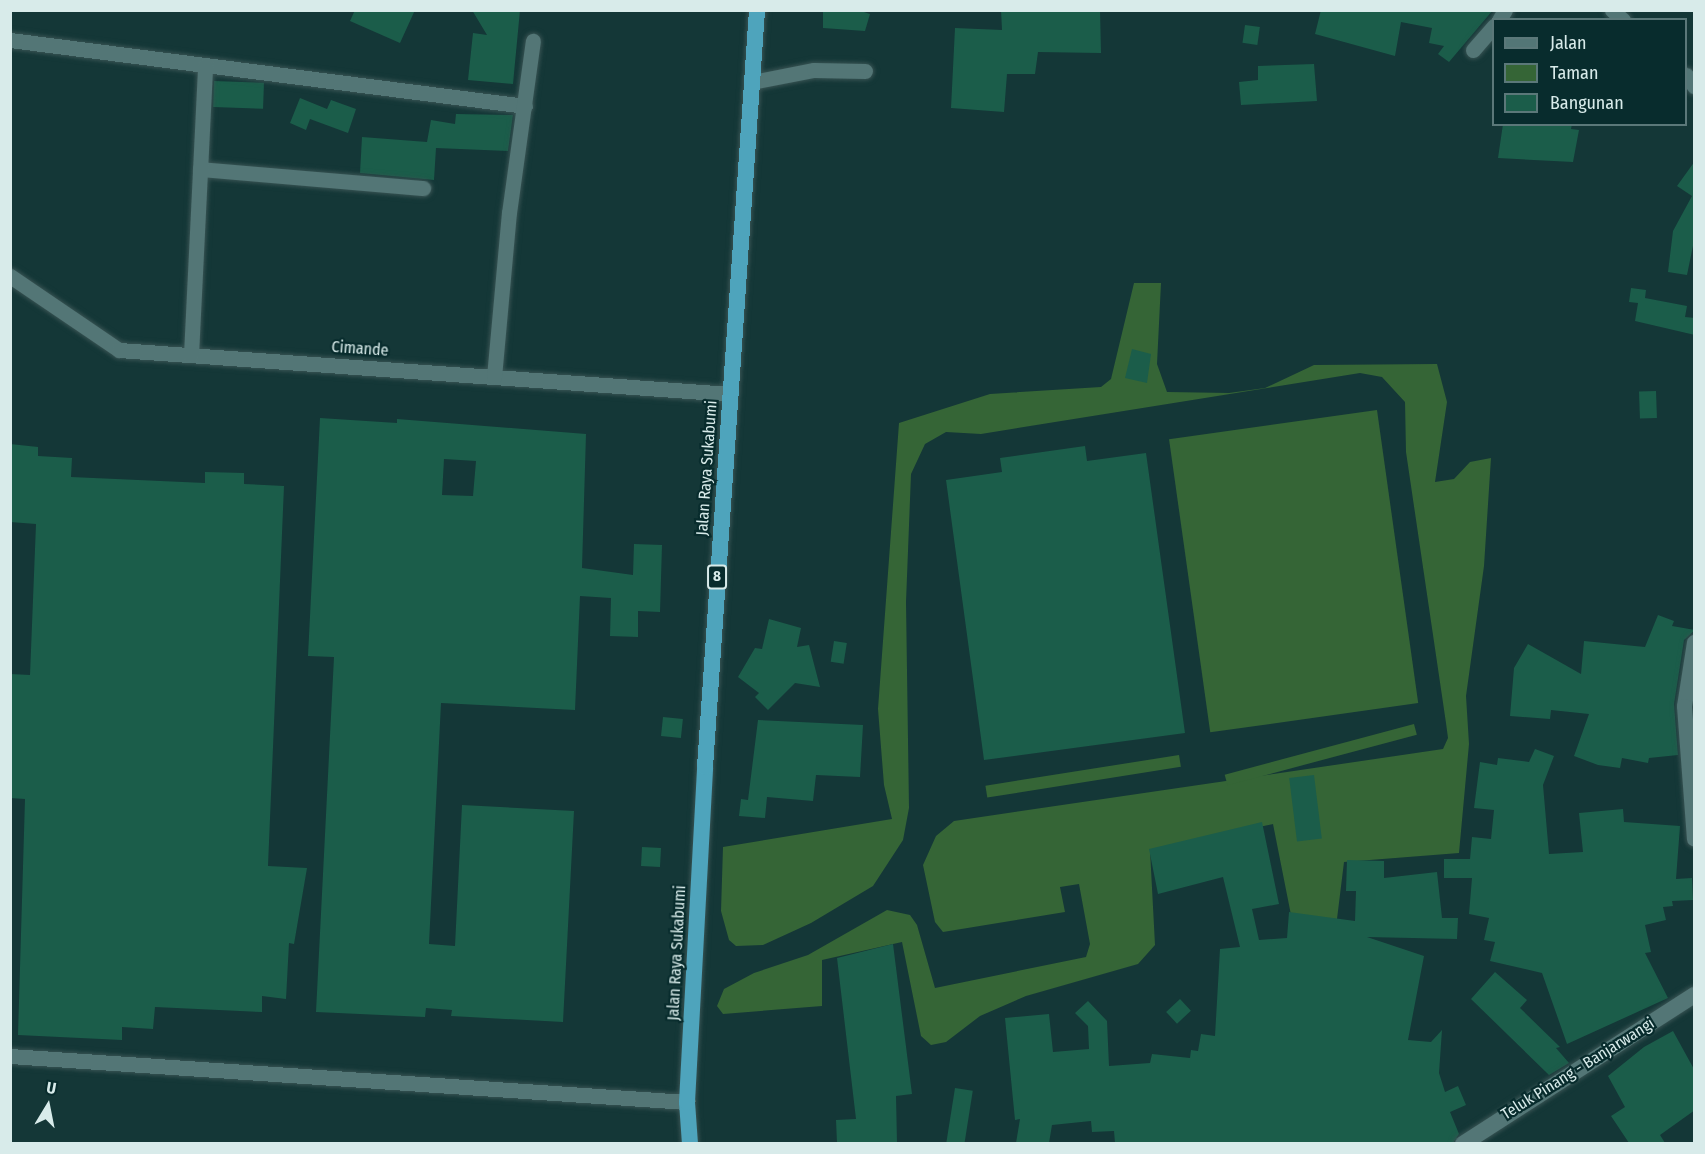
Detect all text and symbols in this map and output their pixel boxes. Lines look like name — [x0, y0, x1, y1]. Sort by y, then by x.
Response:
legend — [1492, 18, 1687, 126]
text: Jalan — [1550, 32, 1587, 54]
text: Taman — [1550, 62, 1598, 84]
text: Bangunan — [1550, 92, 1624, 114]
street label: Cimande — [331, 337, 389, 361]
street label: Jalan Raya Sukabumi — [693, 400, 721, 536]
road number: 8 — [706, 565, 728, 589]
street label: Jalan Raya Sukabumi — [664, 885, 690, 1021]
street label: Teluk Pinang - Banjarwangi — [1498, 1014, 1658, 1124]
north arrow — [18, 1076, 78, 1136]
text: U — [45, 1078, 57, 1098]

